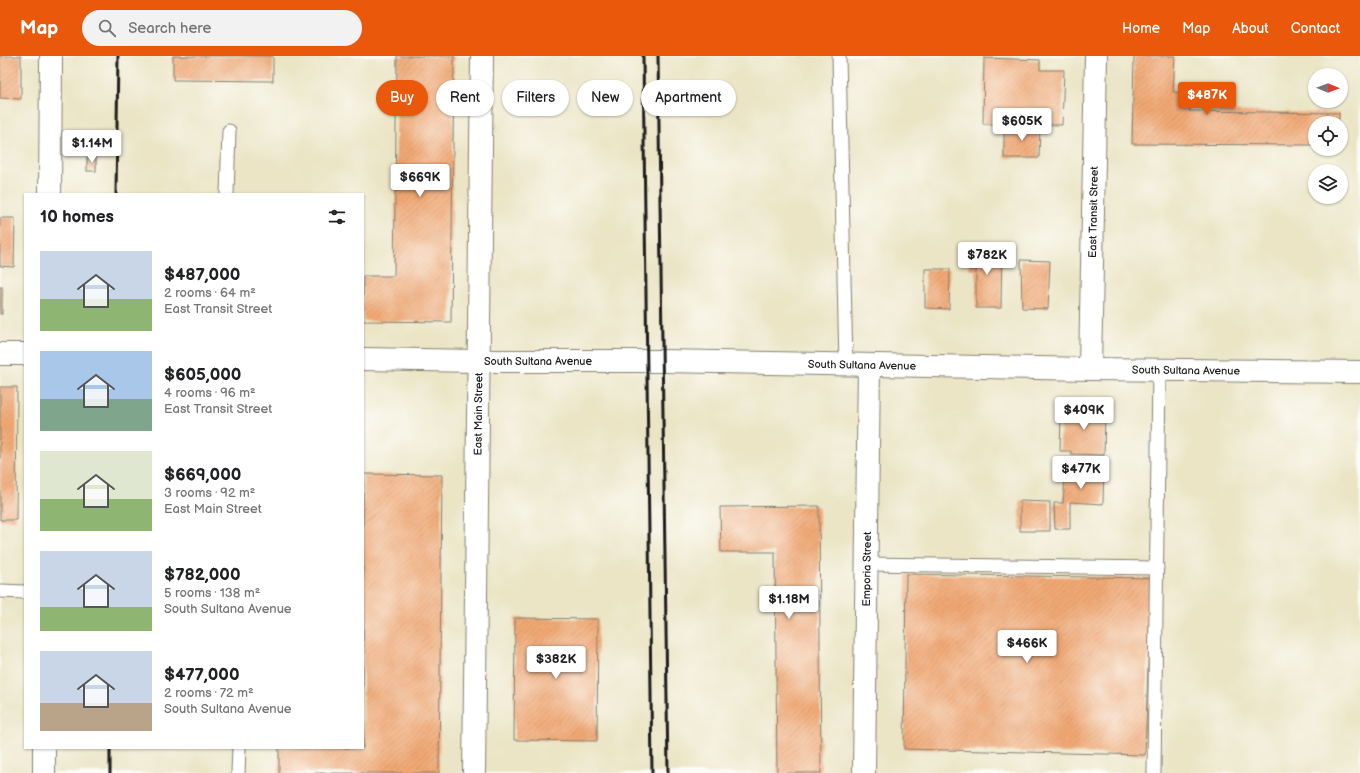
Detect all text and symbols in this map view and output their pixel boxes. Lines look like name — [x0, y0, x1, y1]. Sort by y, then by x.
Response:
search box — [82, 10, 362, 46]
text: Map — [20, 17, 58, 40]
icon: search — [96, 17, 118, 39]
text: Search here — [128, 19, 211, 38]
text: Home — [1122, 20, 1160, 37]
text: Map — [1182, 20, 1210, 37]
text: About — [1232, 20, 1269, 37]
text: Contact — [1291, 20, 1340, 37]
north arrow — [1308, 68, 1348, 108]
map controls — [1308, 68, 1348, 204]
chip: Buy — [376, 80, 428, 116]
chip: Rent — [436, 80, 494, 116]
chip: Filters — [502, 80, 569, 116]
chip: New — [577, 80, 633, 116]
chip: Apartment — [641, 80, 736, 116]
pin: $487K — [1179, 82, 1235, 116]
text: $487K — [1187, 87, 1227, 103]
pin: $605K — [994, 108, 1050, 142]
text: $605K — [1002, 113, 1042, 129]
button: locate — [1308, 116, 1348, 156]
pin: $1.14M — [59, 130, 125, 164]
text: $1.14M — [71, 135, 113, 151]
pin: $669K — [392, 164, 448, 198]
button: layers — [1308, 164, 1348, 204]
street label: East Transit Street — [1086, 165, 1100, 258]
text: $669K — [400, 169, 440, 185]
icon: filters — [326, 206, 348, 228]
text: 10 homes — [40, 207, 114, 227]
pin: $782K — [959, 242, 1015, 276]
text: $782K — [967, 247, 1007, 263]
text: $487,000 — [164, 265, 240, 285]
icon: home — [72, 267, 120, 315]
text: 2 rooms · 64 m² — [164, 285, 256, 301]
text: East Transit Street — [164, 301, 272, 317]
street label: South Sultana Avenue — [484, 355, 593, 368]
street label: South Sultana Avenue — [808, 357, 917, 372]
street label: South Sultana Avenue — [1132, 363, 1241, 377]
text: $605,000 — [164, 365, 241, 385]
icon: home — [72, 367, 120, 415]
street label: East Main Street — [471, 372, 485, 456]
text: 4 rooms · 96 m² — [164, 385, 256, 401]
pin: $409K — [1056, 397, 1112, 431]
text: East Transit Street — [164, 401, 272, 417]
text: $409K — [1064, 402, 1104, 418]
pin: $477K — [1053, 456, 1109, 490]
text: $477K — [1061, 461, 1101, 477]
text: $669,000 — [164, 465, 241, 485]
icon: home — [72, 467, 120, 515]
text: 3 rooms · 92 m² — [164, 485, 255, 501]
text: East Main Street — [164, 501, 262, 517]
street label: Emporia Street — [860, 531, 873, 606]
text: $782,000 — [164, 565, 241, 585]
icon: home — [72, 567, 120, 615]
text: 5 rooms · 138 m² — [164, 585, 260, 601]
pin: $1.18M — [756, 586, 822, 620]
text: $1.18M — [768, 591, 810, 607]
text: South Sultana Avenue — [164, 601, 292, 617]
pin: $466K — [999, 630, 1055, 664]
text: $466K — [1007, 635, 1047, 651]
pin: $382K — [528, 646, 584, 680]
text: $382K — [536, 651, 576, 667]
text: $477,000 — [164, 665, 240, 685]
icon: home — [72, 667, 120, 715]
text: 2 rooms · 72 m² — [164, 685, 254, 701]
text: South Sultana Avenue — [164, 701, 292, 717]

